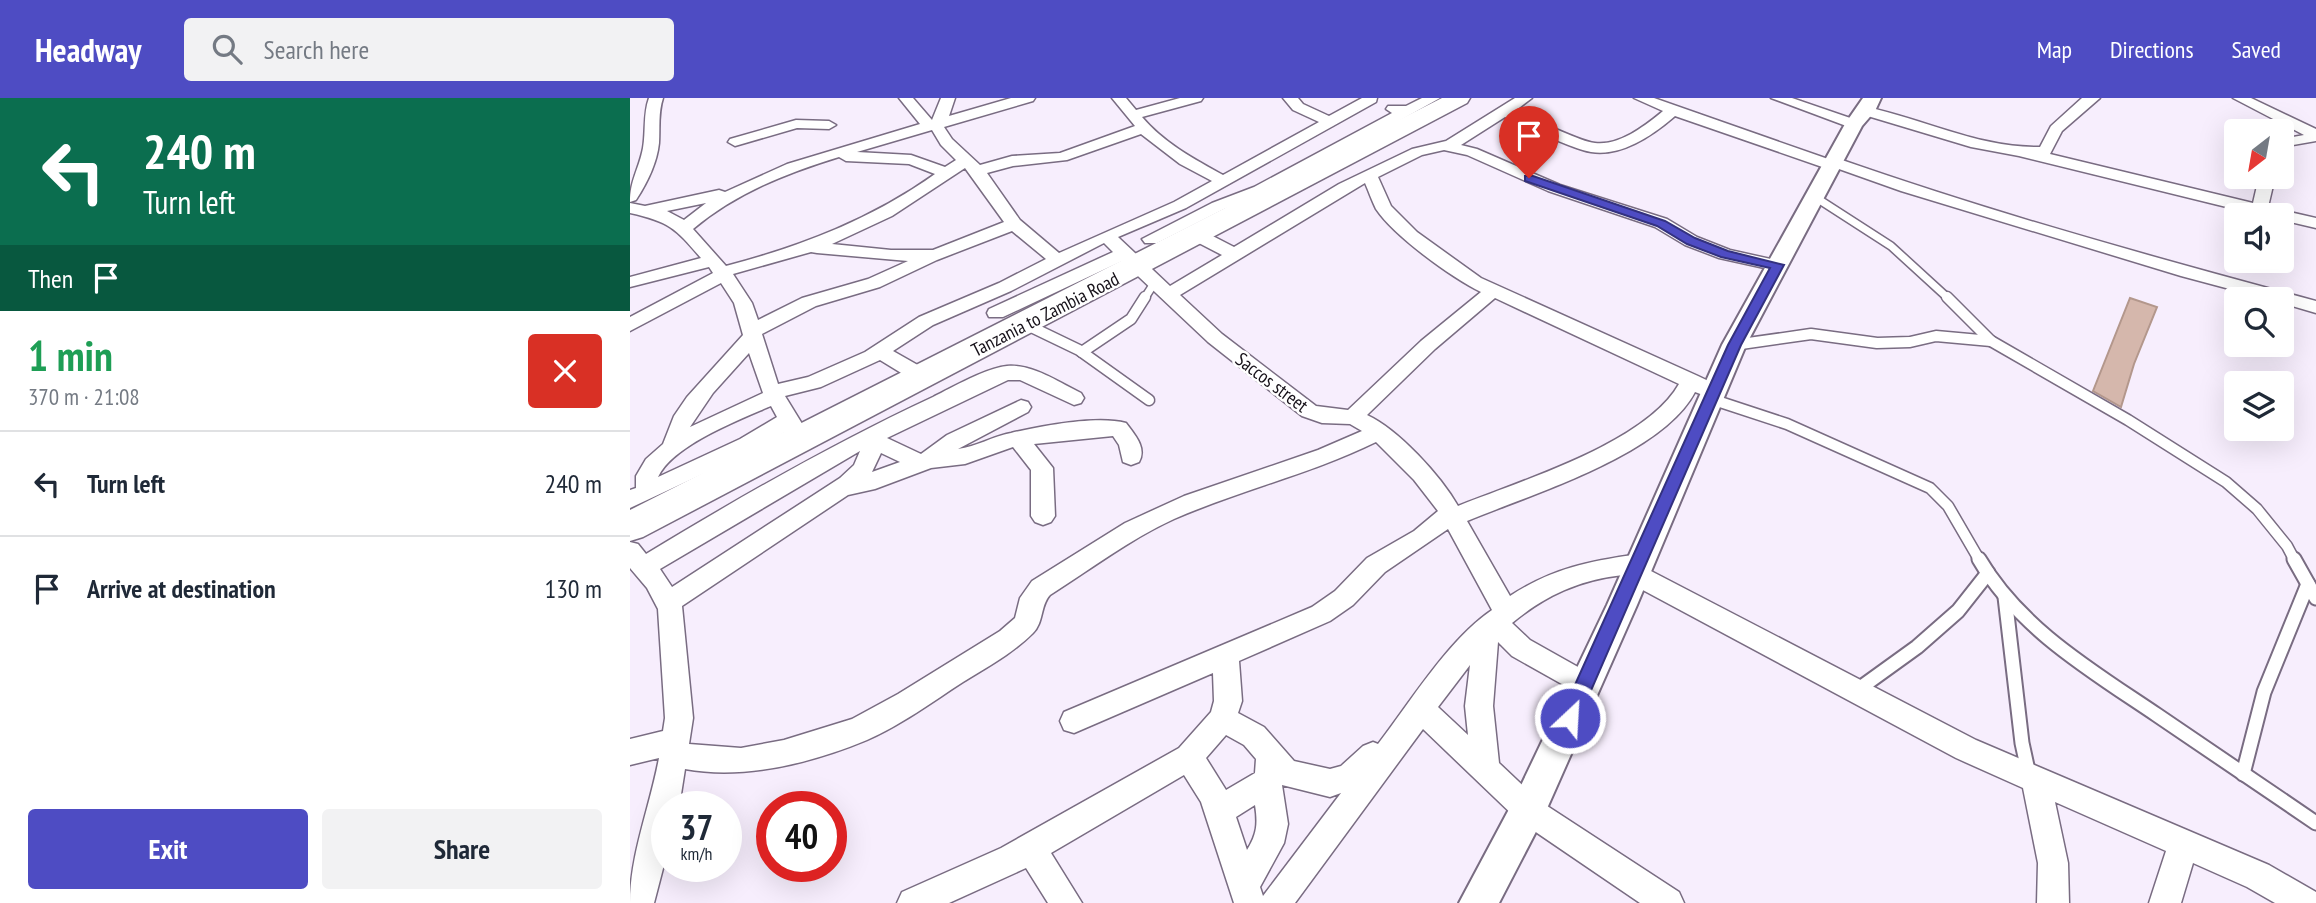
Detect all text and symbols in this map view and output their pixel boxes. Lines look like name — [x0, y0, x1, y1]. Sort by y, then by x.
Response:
search box — [184, 18, 674, 81]
text: Headway — [35, 28, 142, 71]
icon: search — [208, 30, 246, 68]
text: Search here — [264, 33, 369, 66]
text: Map — [2037, 34, 2072, 65]
text: Directions — [2110, 34, 2194, 65]
text: Saved — [2232, 34, 2281, 65]
pin — [1499, 106, 1559, 178]
icon: arrive — [1510, 117, 1548, 155]
text: 240 m — [143, 119, 256, 183]
north arrow — [2224, 119, 2294, 189]
map controls — [2224, 119, 2294, 441]
icon: left — [28, 126, 119, 217]
text: Turn left — [143, 181, 235, 223]
button: sound — [2224, 203, 2294, 273]
icon: arrive — [87, 259, 125, 297]
text: Then — [28, 262, 73, 295]
street label: Tanzania to Zambia Road — [967, 266, 1123, 362]
button: search — [2224, 287, 2294, 357]
text: 1 min — [28, 328, 113, 383]
button: close — [528, 334, 602, 408]
street label: Saccos street — [1231, 347, 1314, 418]
button: layers — [2224, 371, 2294, 441]
text: 370 m · 21:08 — [28, 382, 140, 411]
icon: left — [28, 465, 66, 503]
text: Turn left — [87, 467, 165, 500]
text: 240 m — [544, 467, 602, 500]
icon: arrive — [28, 570, 66, 608]
text: Arrive at destination — [87, 572, 276, 605]
text: 130 m — [544, 572, 602, 605]
position arrow — [1533, 681, 1607, 755]
speed limit sign: 40 — [756, 791, 847, 882]
text: 37 — [680, 804, 713, 850]
button: Exit — [28, 809, 308, 889]
button: Share — [322, 809, 602, 889]
text: km/h — [681, 842, 712, 865]

